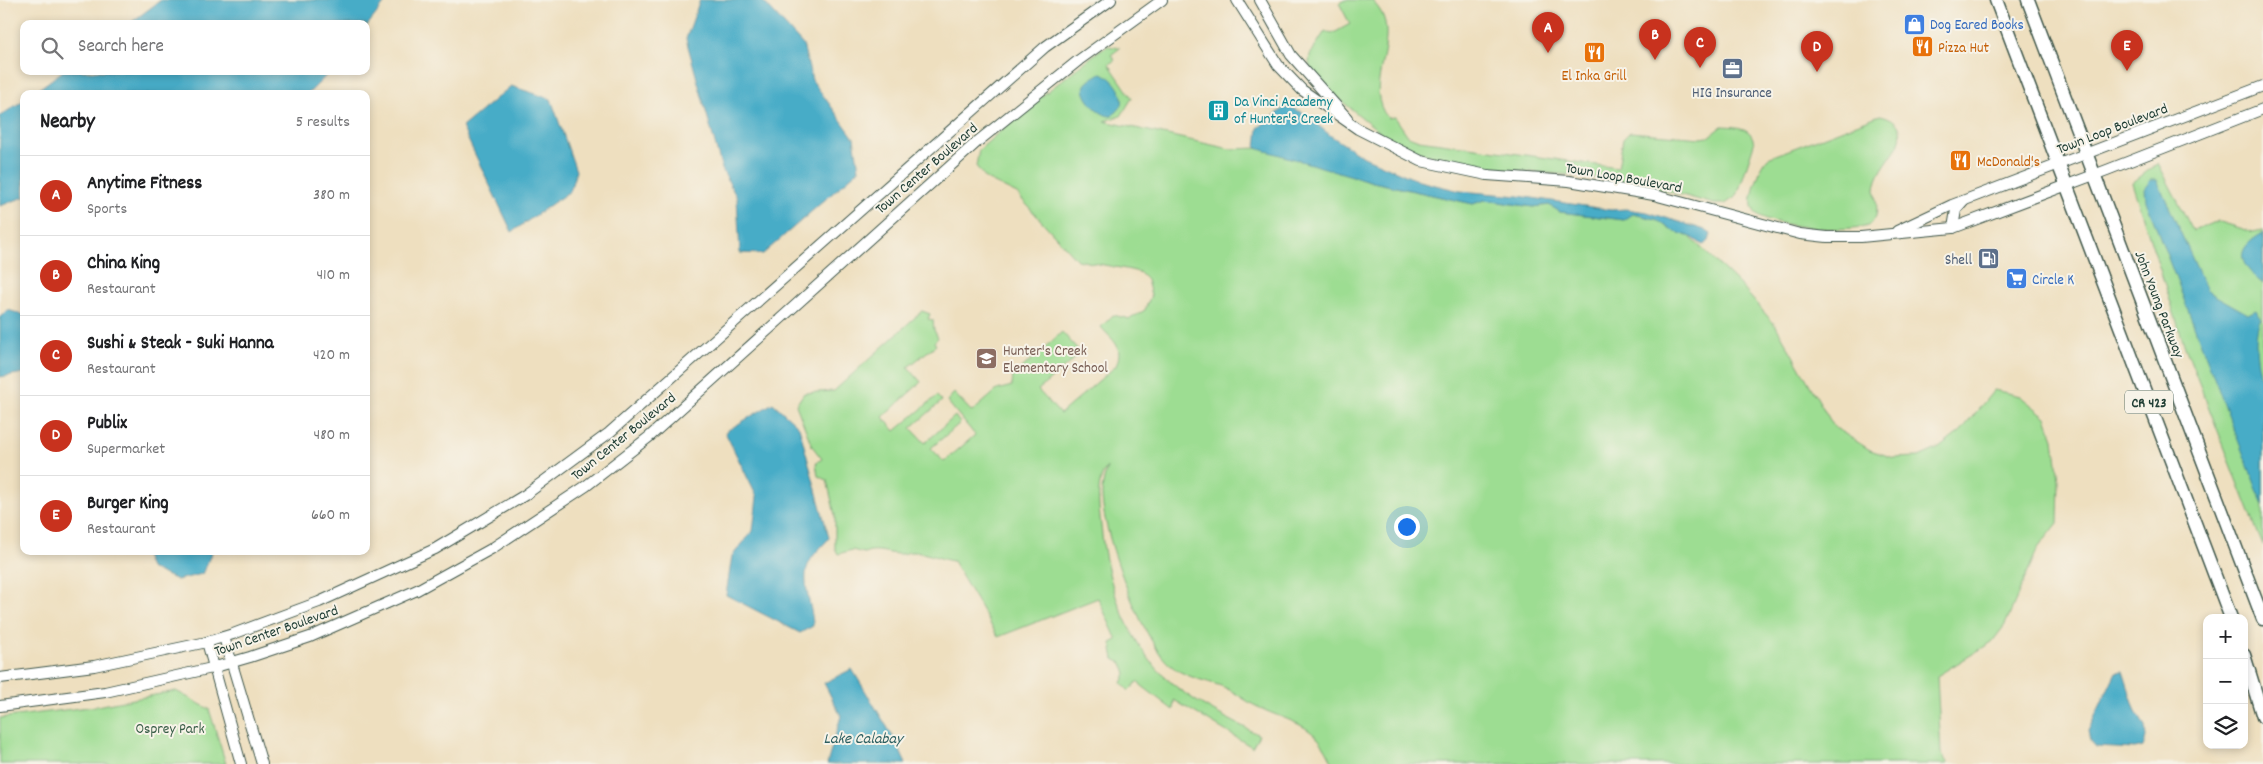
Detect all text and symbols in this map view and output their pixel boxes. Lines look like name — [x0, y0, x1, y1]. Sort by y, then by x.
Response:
pin: A — [1532, 12, 1564, 53]
shop icon: Dog Eared Books — [1902, 12, 1926, 36]
place label: Dog Eared Books — [1930, 15, 2024, 37]
pin: B — [1639, 19, 1671, 60]
search box — [20, 20, 370, 75]
pin: C — [1684, 27, 1716, 68]
pin: E — [2111, 30, 2143, 71]
pin: D — [1801, 31, 1833, 72]
icon: search — [38, 34, 66, 62]
text: Search here — [78, 34, 164, 61]
restaurant icon: Pizza Hut — [1910, 35, 1934, 59]
place label: Pizza Hut — [1938, 38, 1990, 60]
restaurant icon: El Inka Grill — [1582, 40, 1606, 64]
office icon: HIG Insurance — [1720, 57, 1744, 81]
place label: El Inka Grill — [1561, 66, 1627, 88]
place label: HIG Insurance — [1692, 83, 1772, 105]
place label: Da Vinci Academy of Hunter's Creek — [1234, 92, 1334, 131]
building icon: Da Vinci Academy of Hunter's Creek — [1206, 98, 1230, 122]
street label: Town Loop Boulevard — [2054, 99, 2172, 161]
text: Nearby — [40, 108, 95, 138]
text: 5 results — [296, 111, 350, 134]
street label: Town Center Boulevard — [871, 119, 983, 220]
restaurant icon: McDonald's — [1949, 149, 1973, 173]
place label: McDonald's — [1977, 152, 2040, 174]
street label: Town Loop Boulevard — [1564, 158, 1683, 200]
text: Anytime Fitness — [87, 171, 202, 198]
text: A — [52, 184, 60, 207]
text: 380 m — [313, 184, 350, 207]
text: Sports — [87, 198, 127, 221]
fuel station icon: Shell — [1976, 247, 2000, 271]
street label: John Young Parkway — [2128, 248, 2189, 362]
place label: Shell — [1945, 250, 1972, 272]
text: China King — [87, 251, 160, 278]
text: B — [52, 264, 60, 287]
text: 410 m — [316, 264, 350, 287]
supermarket icon: Circle K — [2004, 267, 2028, 291]
place label: Circle K — [2032, 270, 2074, 292]
text: Restaurant — [87, 278, 156, 301]
text: Sushi & Steak - Suki Hanna — [87, 331, 274, 358]
place label: Hunter's Creek Elementary School — [1003, 341, 1108, 380]
text: C — [52, 344, 60, 367]
text: 420 m — [313, 344, 350, 367]
school or university icon: Hunter's Creek Elementary School — [975, 347, 999, 371]
text: Restaurant — [87, 358, 156, 381]
street label: Town Center Boulevard — [567, 388, 682, 487]
road number: CR 423 — [2125, 391, 2173, 414]
text: Publix — [87, 411, 127, 438]
text: D — [52, 424, 60, 447]
text: 480 m — [314, 424, 350, 447]
text: Supermarket — [87, 438, 165, 461]
text: Burger King — [87, 491, 169, 518]
text: E — [52, 504, 60, 527]
text: 660 m — [311, 504, 350, 527]
your location — [1394, 514, 1420, 540]
text: Restaurant — [87, 518, 156, 541]
street label: Town Center Boulevard — [212, 600, 342, 663]
map controls — [2203, 614, 2248, 749]
button: + — [2203, 614, 2248, 659]
button: − — [2203, 659, 2248, 704]
button: layers — [2203, 704, 2248, 749]
park label: Osprey Park — [135, 719, 205, 741]
water label: Lake Calabay — [824, 728, 905, 751]

